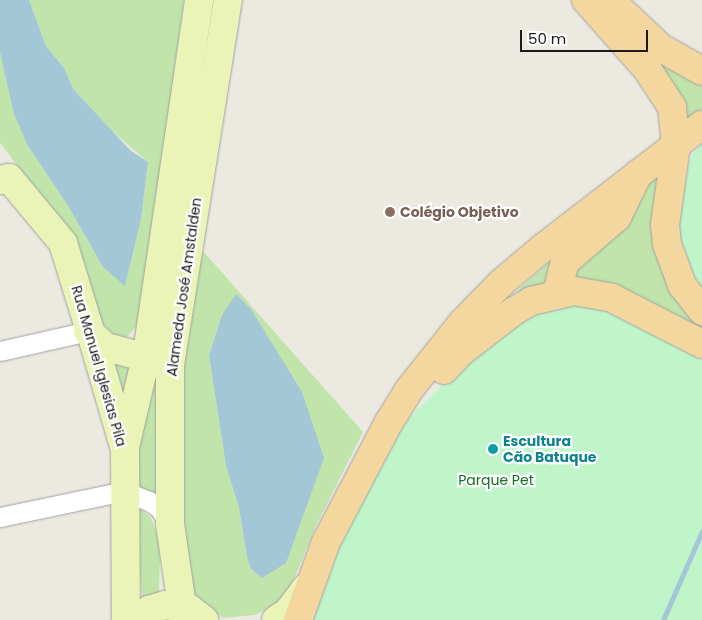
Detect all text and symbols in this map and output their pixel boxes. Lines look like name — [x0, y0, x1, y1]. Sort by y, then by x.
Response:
scale bar — [522, 20, 650, 52]
text: 50 m — [528, 28, 566, 49]
street label: Alameda José Amstalden — [163, 196, 205, 378]
place label: Colégio Objetivo — [400, 204, 519, 220]
marker: Colégio Objetivo — [384, 206, 396, 218]
street label: Rua Manuel Iglesias Pila — [68, 284, 130, 448]
place label: Escultura Cão Batuque — [503, 433, 596, 466]
marker: Escultura Cão Batuque — [487, 443, 499, 455]
park label: Parque Pet — [458, 472, 534, 488]

